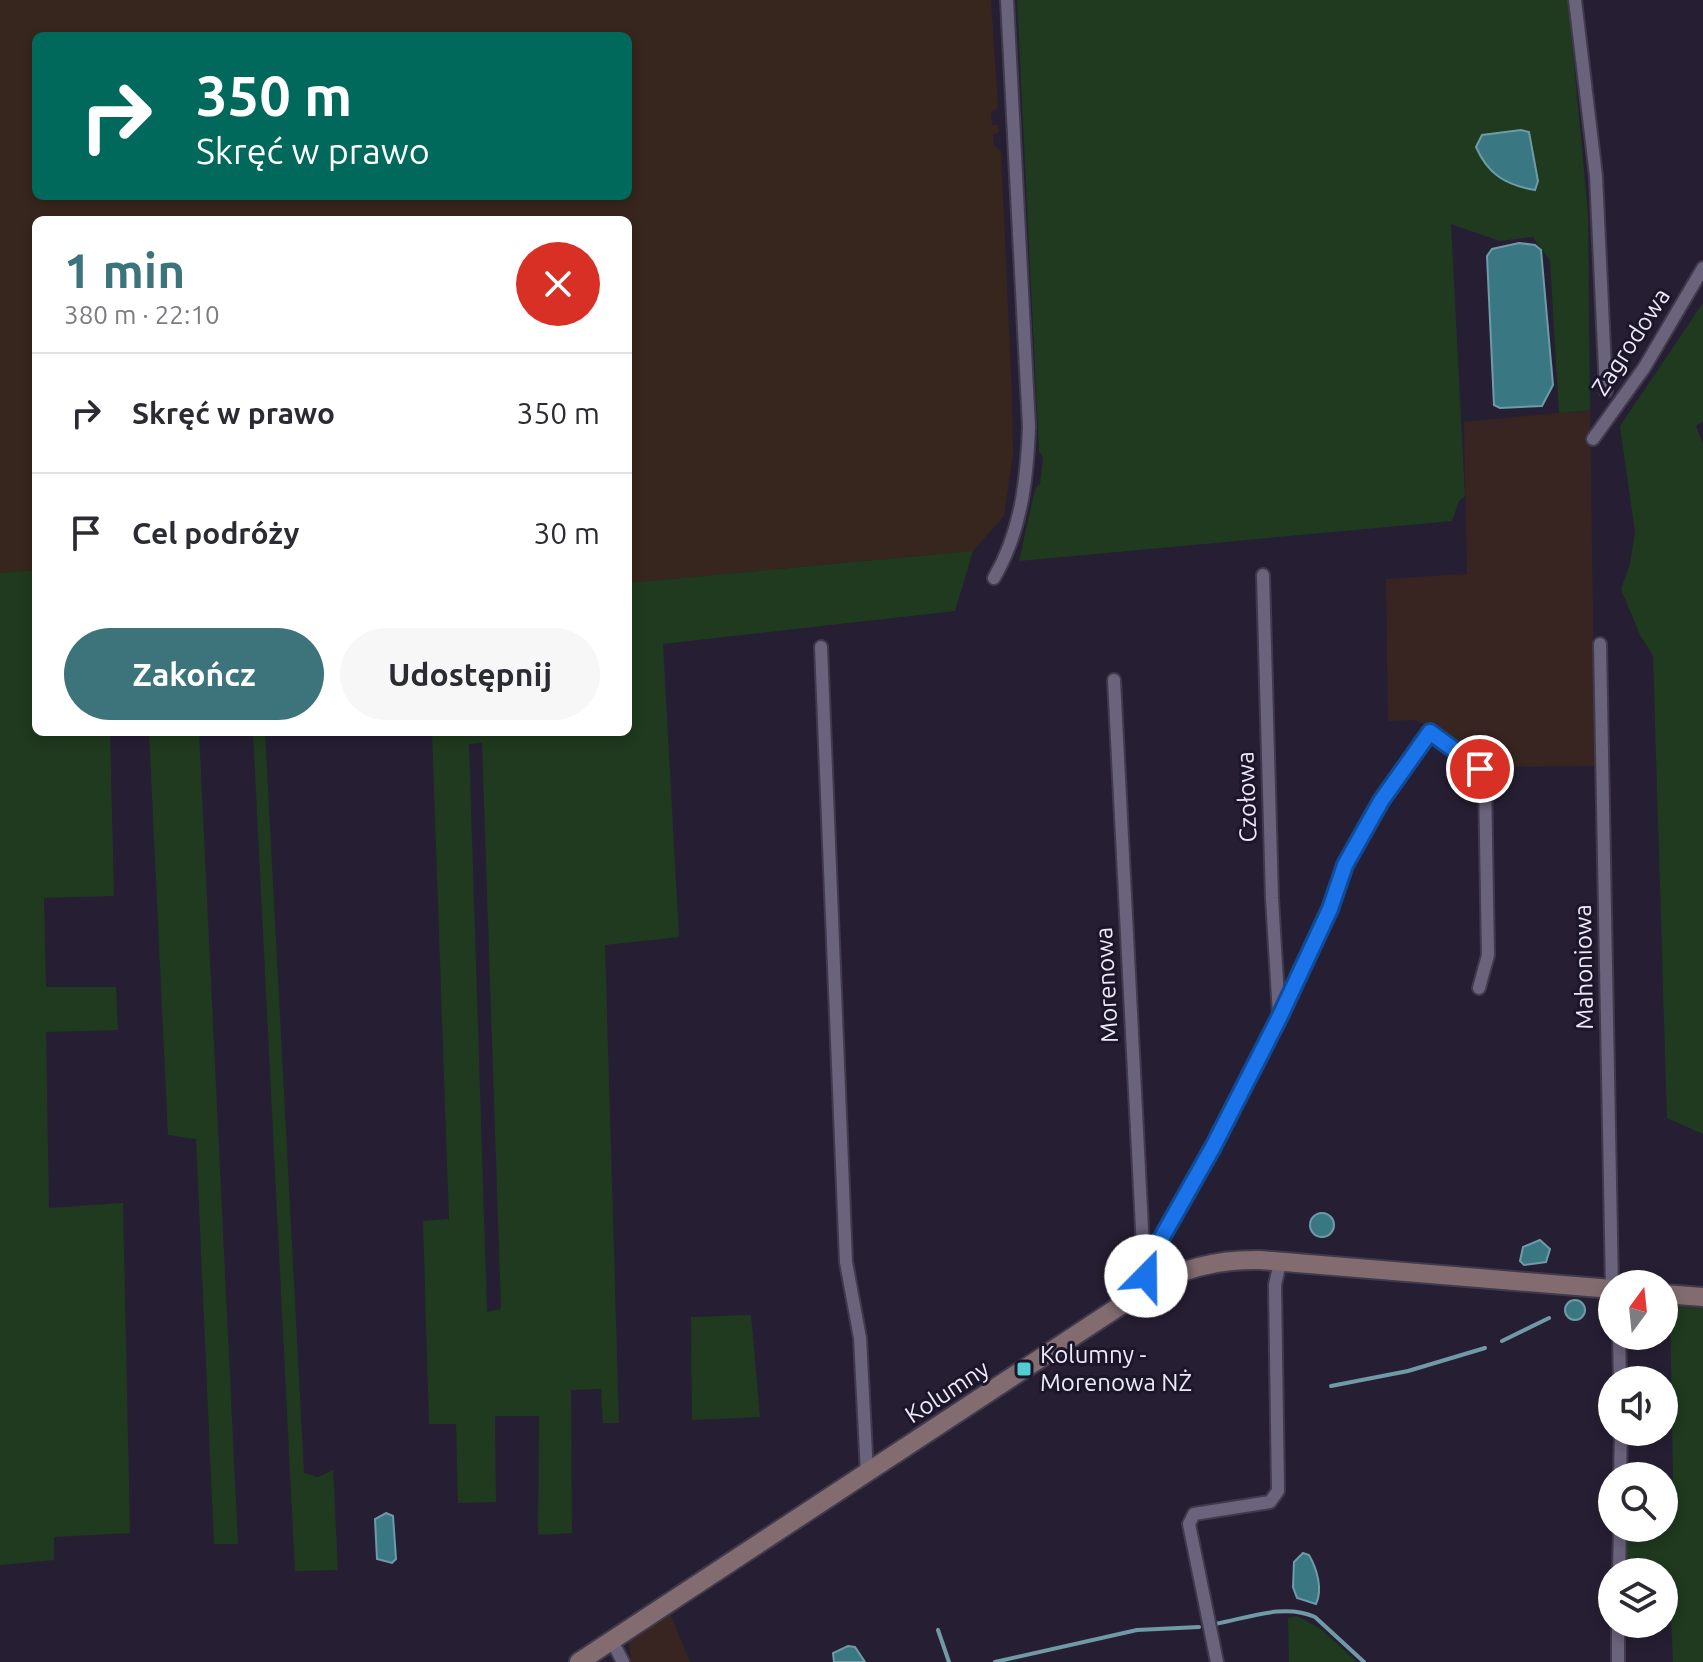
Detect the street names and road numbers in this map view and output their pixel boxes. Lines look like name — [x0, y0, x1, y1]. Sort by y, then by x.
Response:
street label: Zagrodowa — [1586, 283, 1675, 400]
street label: Czołowa — [1231, 751, 1262, 843]
street label: Mahoniowa — [1569, 904, 1598, 1030]
street label: Morenowa — [1090, 926, 1123, 1044]
street label: Kolumny — [900, 1354, 994, 1429]

